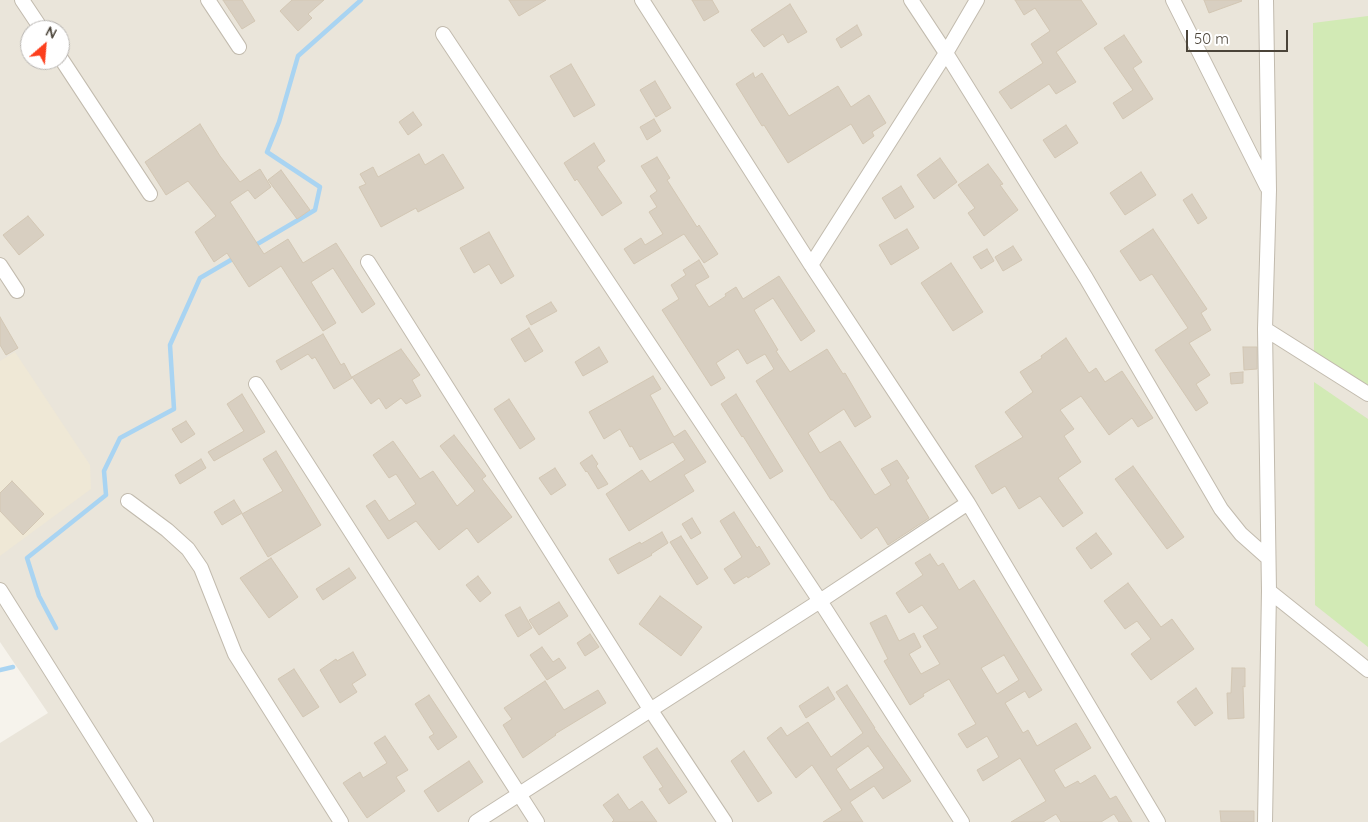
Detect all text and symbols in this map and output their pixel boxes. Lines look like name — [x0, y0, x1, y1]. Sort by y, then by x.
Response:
north arrow — [20, 20, 70, 70]
scale bar — [1188, 20, 1290, 52]
text: N — [43, 22, 60, 43]
text: 50 m — [1194, 29, 1229, 48]

